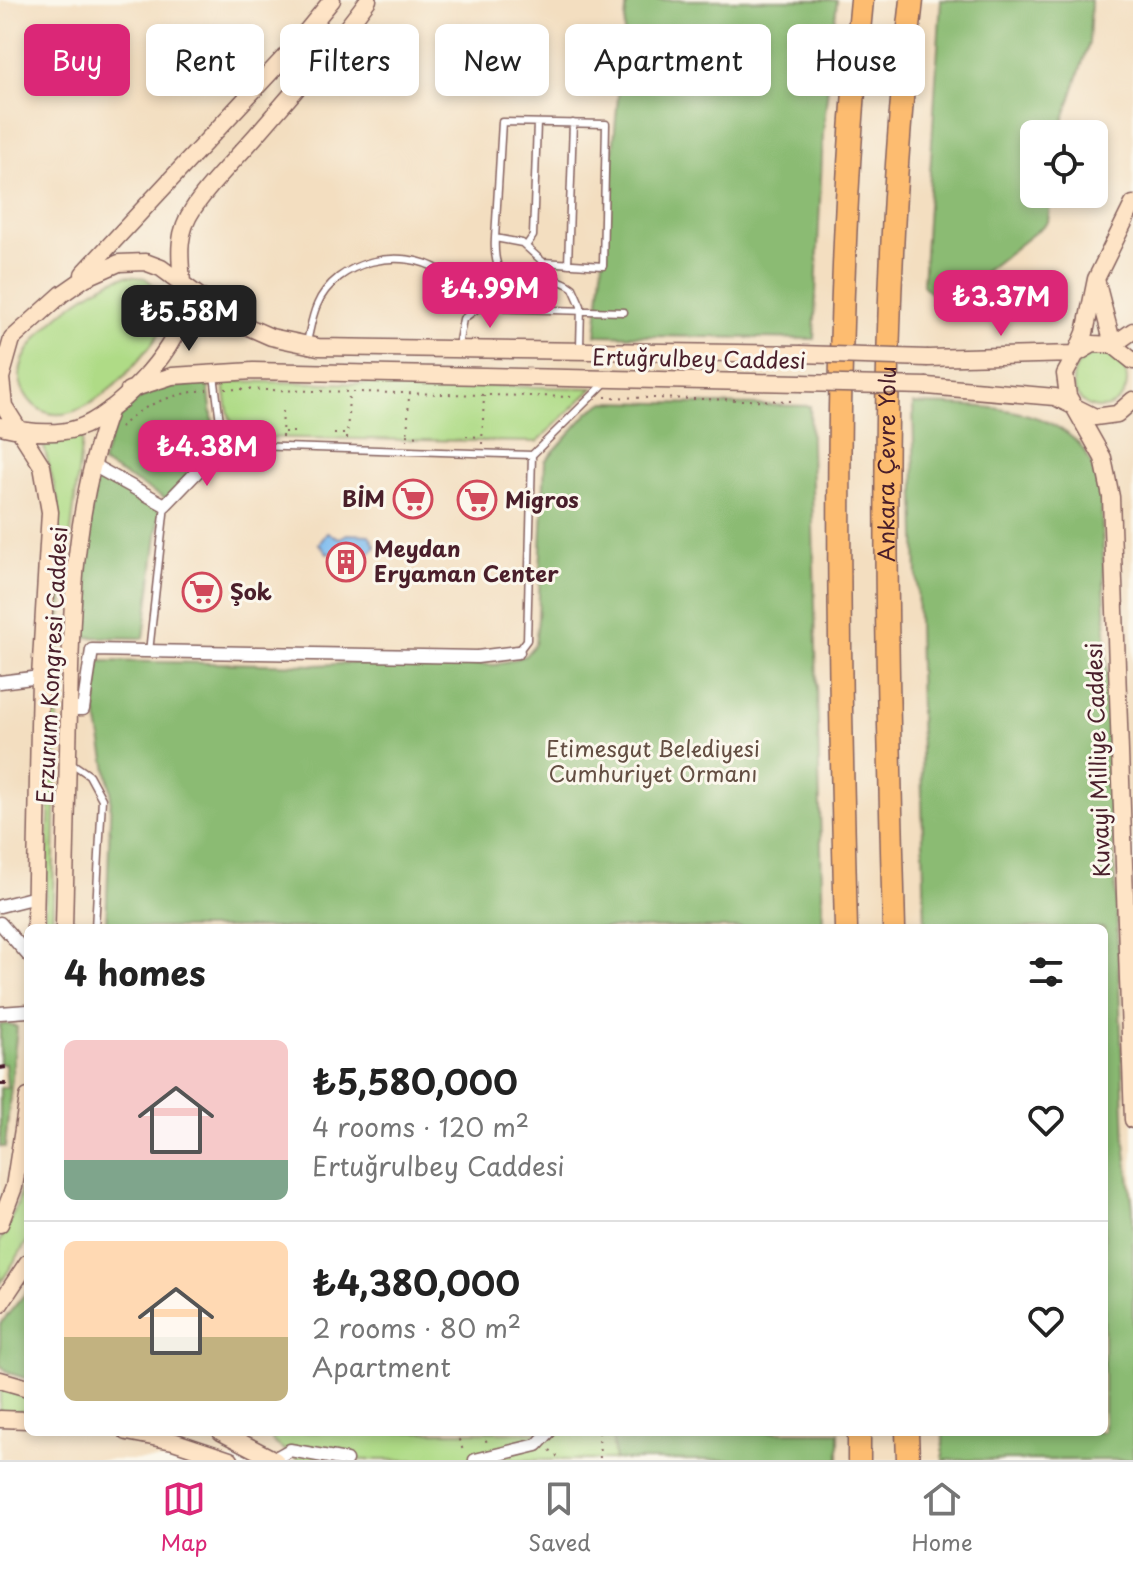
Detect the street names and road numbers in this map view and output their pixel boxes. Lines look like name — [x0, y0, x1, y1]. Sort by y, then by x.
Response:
street label: Ertuğrulbey Caddesi — [592, 339, 806, 376]
street label: Ankara Çevre Yolu — [868, 366, 903, 562]
street label: Erzurum Kongresi Caddesi — [27, 526, 74, 804]
street label: Kuvayi Milliye Caddesi — [1076, 642, 1117, 878]

